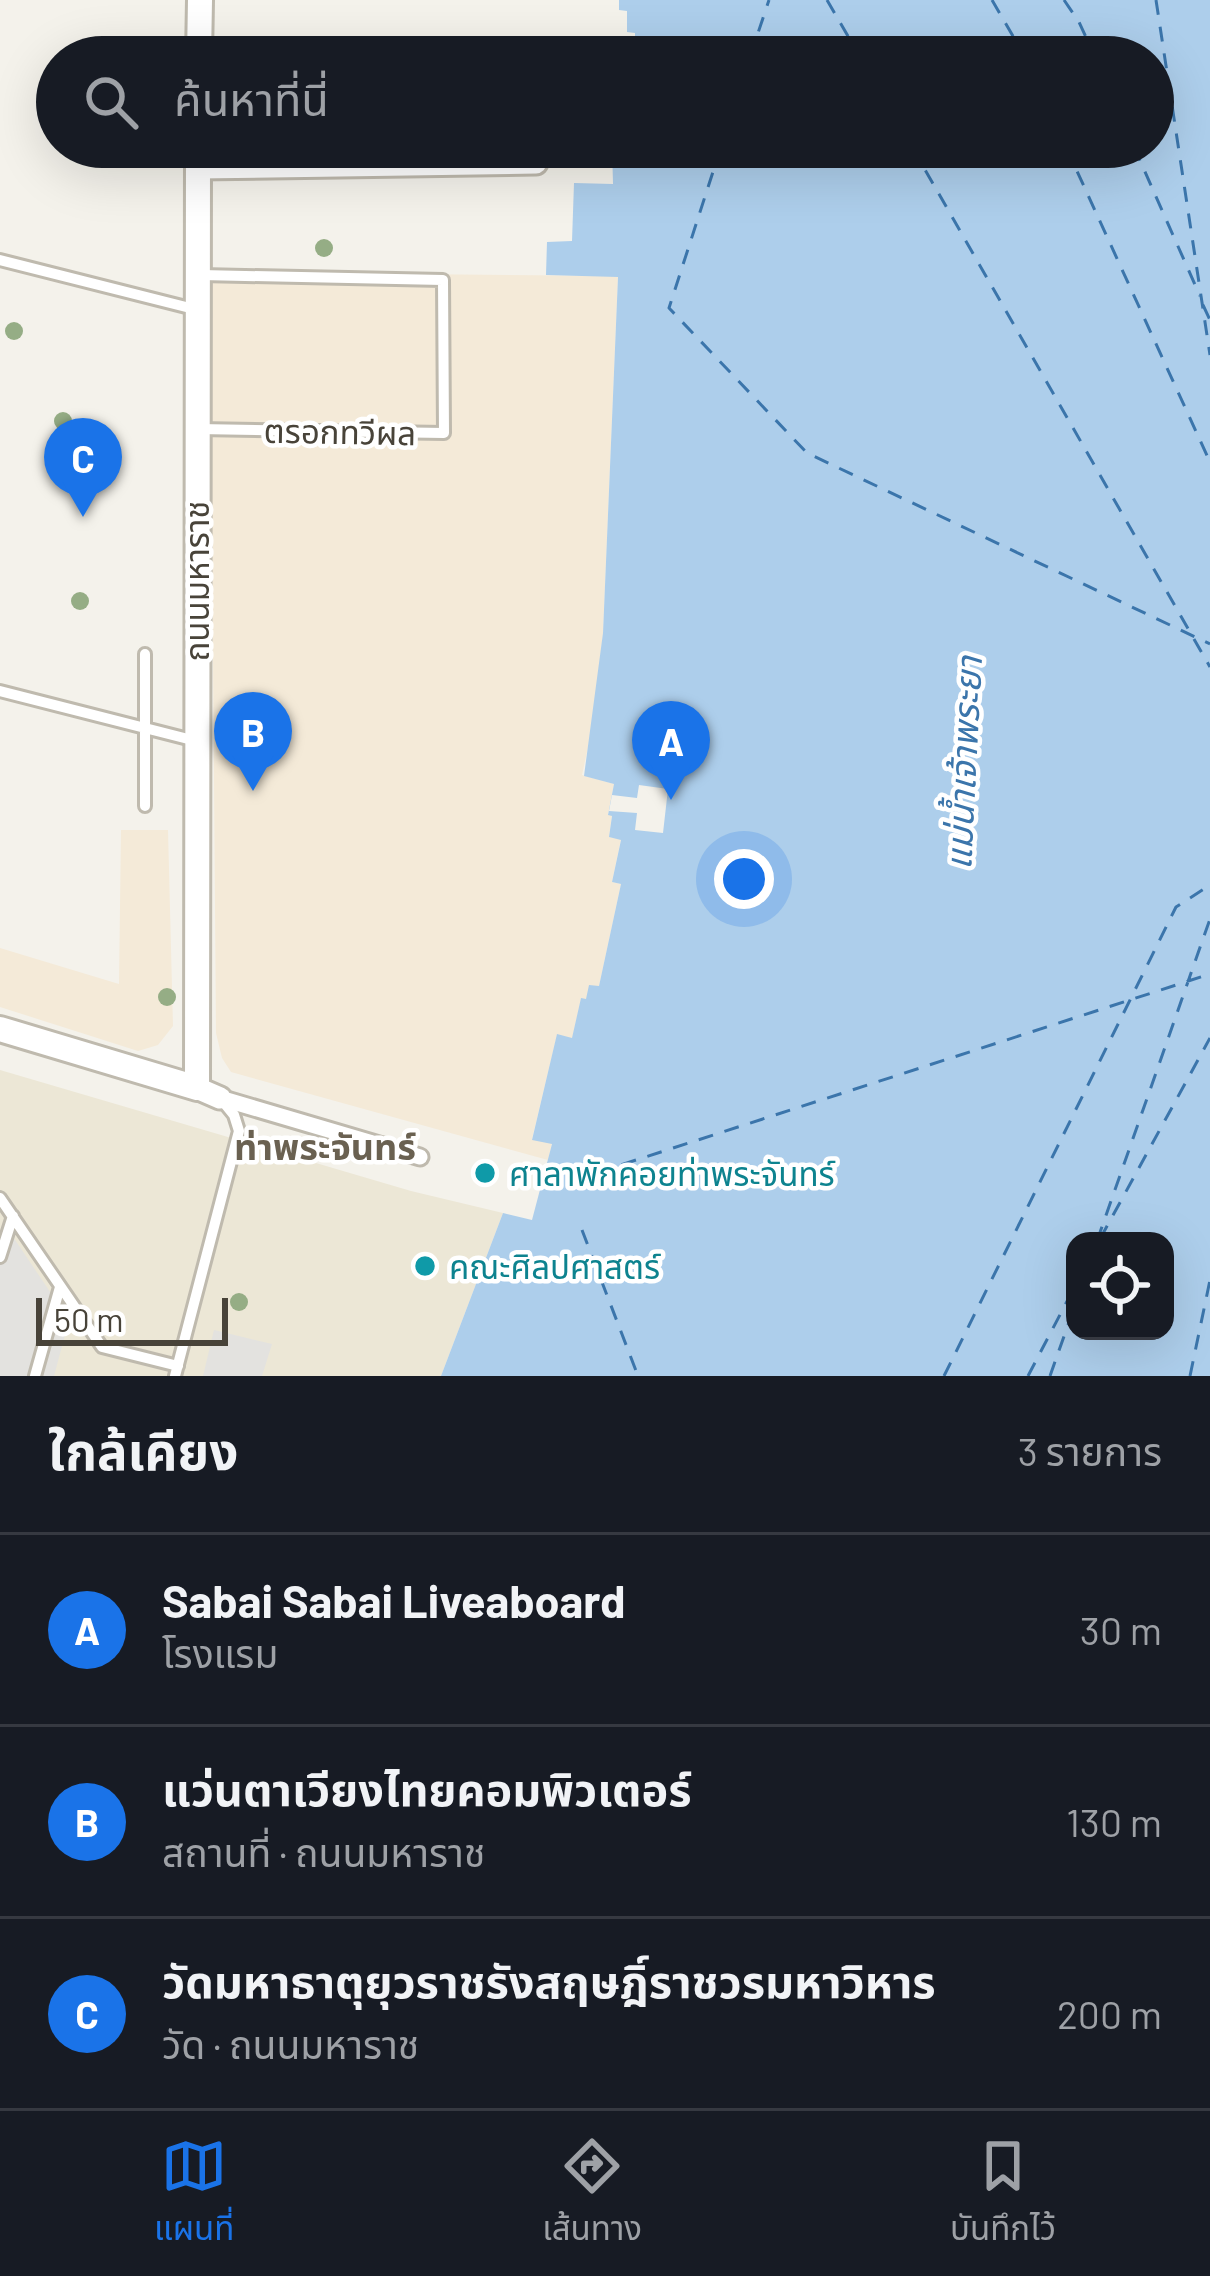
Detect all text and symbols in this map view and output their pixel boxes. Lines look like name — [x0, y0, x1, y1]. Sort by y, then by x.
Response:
search box — [36, 36, 1174, 168]
icon: search — [78, 69, 144, 135]
text: ค้นหาที่นี่ — [174, 71, 329, 125]
street label: ตรอกทวีผล — [263, 410, 417, 452]
pin: C — [44, 418, 122, 517]
street label: ถนนมหาราช — [176, 500, 216, 662]
water label: แม่น้ำเจ้าพระยา — [934, 654, 989, 871]
pin: B — [214, 692, 292, 791]
pin: A — [632, 701, 710, 800]
your location — [714, 849, 774, 909]
district label: ท่าพระจันทร์ — [234, 1124, 416, 1167]
place label: ศาลาพักคอยท่าพระจันทร์ — [509, 1153, 836, 1193]
marker: ศาลาพักคอยท่าพระจันทร์ — [472, 1160, 498, 1186]
map controls — [1066, 1232, 1174, 1340]
button: locate — [1066, 1232, 1174, 1340]
place label: คณะศิลปศาสตร์ — [449, 1246, 662, 1286]
marker: คณะศิลปศาสตร์ — [412, 1253, 438, 1279]
scale bar — [36, 1292, 228, 1345]
text: 50 m — [54, 1299, 124, 1339]
text: ใกล้เคียง — [48, 1419, 238, 1480]
text: 3 รายการ — [1018, 1427, 1162, 1474]
text: Sabai Sabai Liveaboard — [162, 1573, 625, 1627]
text: A — [74, 1606, 100, 1653]
text: 30 m — [1080, 1606, 1162, 1653]
text: โรงแรม — [162, 1629, 278, 1676]
text: แว่นตาเวียงไทยคอมพิวเตอร์ — [162, 1761, 691, 1815]
text: B — [75, 1798, 99, 1845]
text: 130 m — [1066, 1798, 1162, 1845]
text: สถานที่ · ถนนมหาราช — [162, 1828, 485, 1875]
text: วัดมหาธาตุยุวราชรังสฤษฎิ์ราชวรมหาวิหาร — [162, 1953, 936, 2007]
text: C — [75, 1990, 99, 2037]
text: 200 m — [1057, 1990, 1162, 2037]
text: วัด · ถนนมหาราช — [162, 2020, 419, 2067]
tab: แผนที่ — [154, 2133, 234, 2255]
tab: เส้นทาง — [542, 2133, 642, 2255]
tab: บันทึกไว้ — [950, 2133, 1056, 2255]

